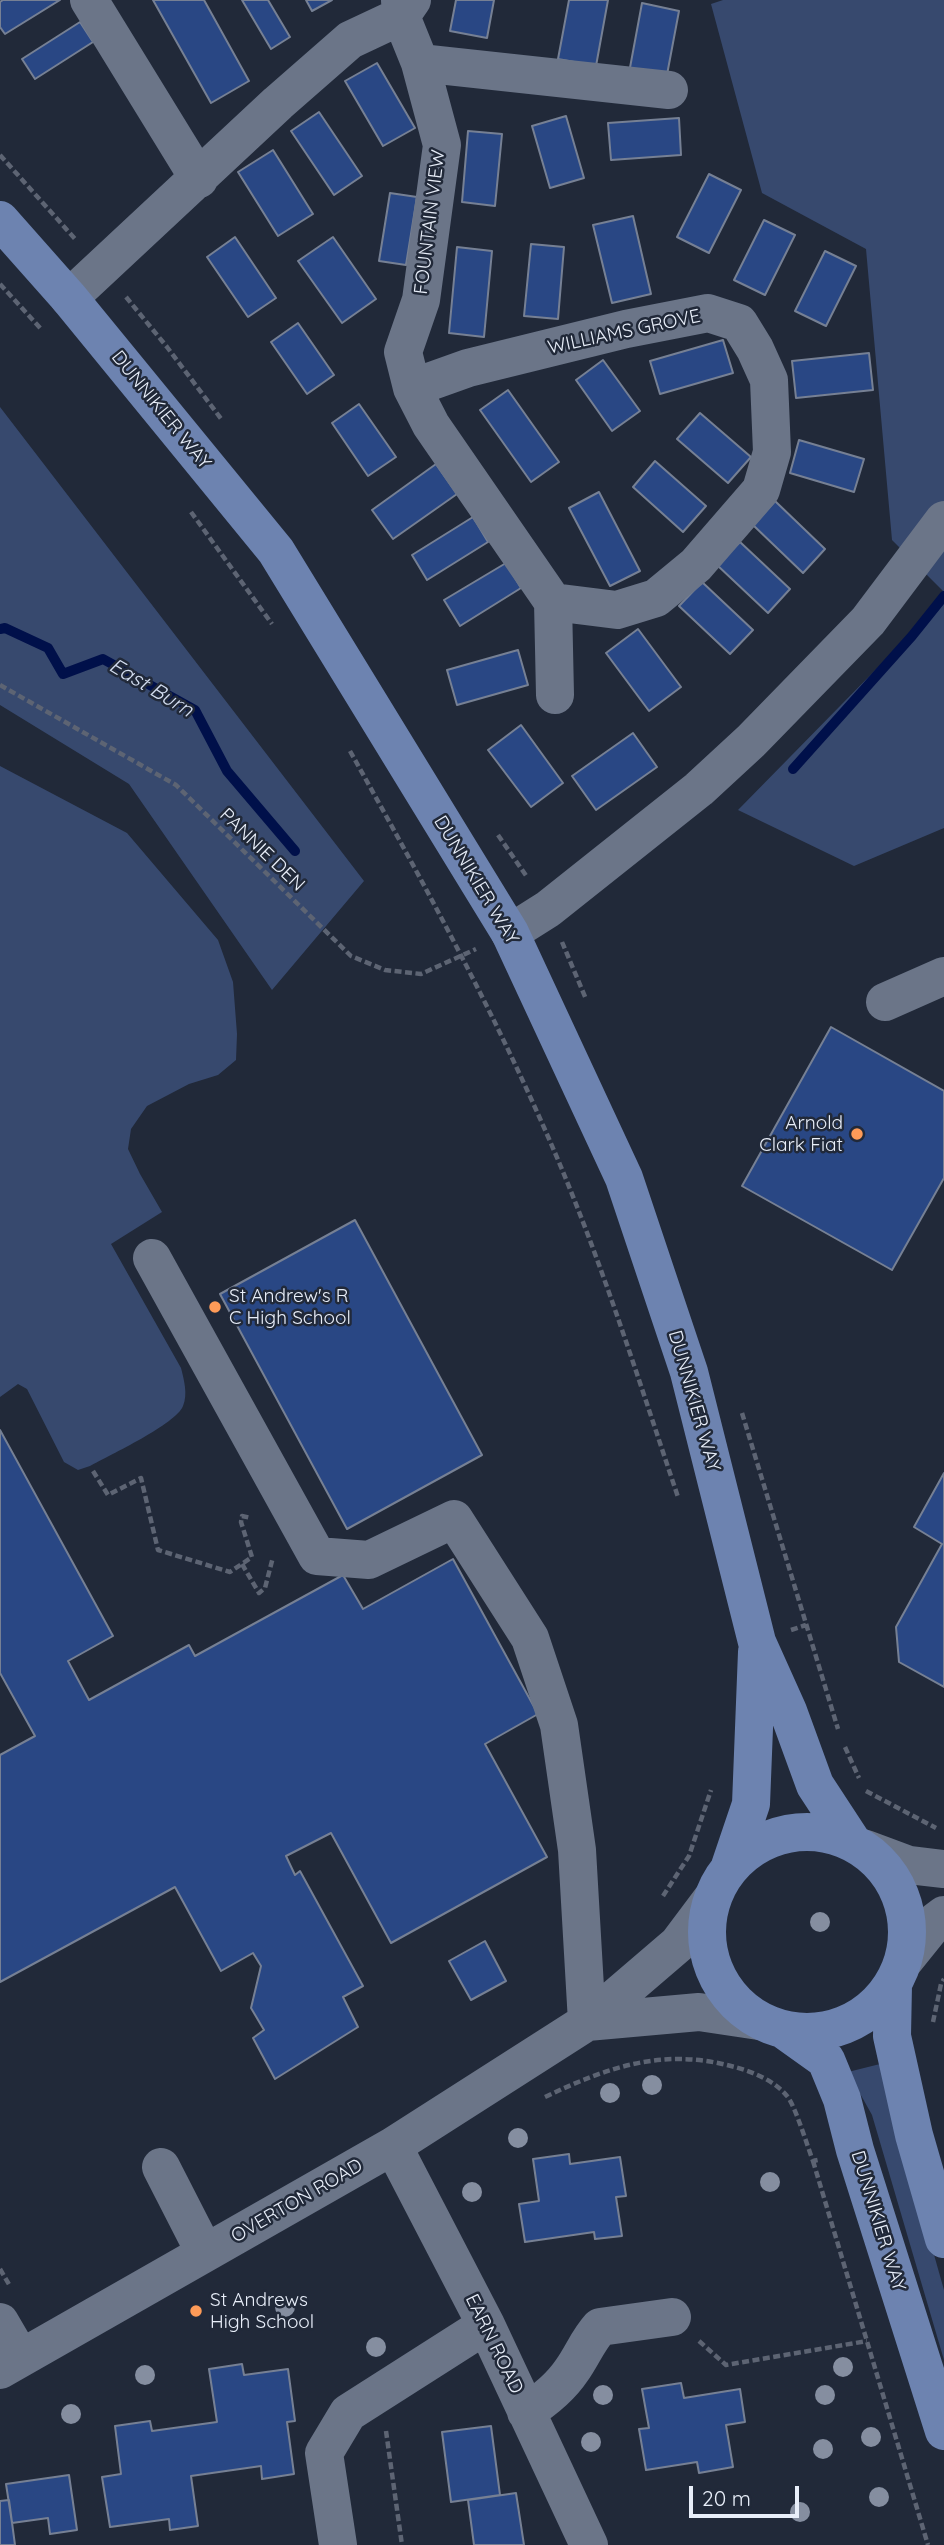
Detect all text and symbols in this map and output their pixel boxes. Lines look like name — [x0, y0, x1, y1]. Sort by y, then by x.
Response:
street label: FOUNTAIN VIEW — [410, 148, 450, 296]
street label: WILLIAMS GROVE — [546, 305, 702, 359]
street label: DUNNIKIER WAY — [106, 346, 216, 474]
water label: East Burn — [105, 653, 197, 723]
street label: PANNIE DEN — [215, 804, 309, 896]
street label: DUNNIKIER WAY — [429, 812, 523, 948]
place label: Arnold Clark Fiat — [759, 1112, 843, 1156]
marker: Arnold Clark Fiat — [849, 1126, 865, 1142]
place label: St Andrew's R C High School — [229, 1285, 351, 1329]
marker: St Andrew's R C High School — [207, 1299, 223, 1315]
street label: DUNNIKIER WAY — [663, 1328, 725, 1474]
street label: DUNNIKIER WAY — [846, 2148, 910, 2294]
street label: OVERTON ROAD — [227, 2154, 367, 2248]
place label: St Andrews High School — [210, 2289, 314, 2333]
street label: EARN ROAD — [460, 2291, 528, 2397]
marker: St Andrews High School — [188, 2303, 204, 2319]
scale bar — [692, 2472, 802, 2516]
text: 20 m — [702, 2485, 751, 2511]

